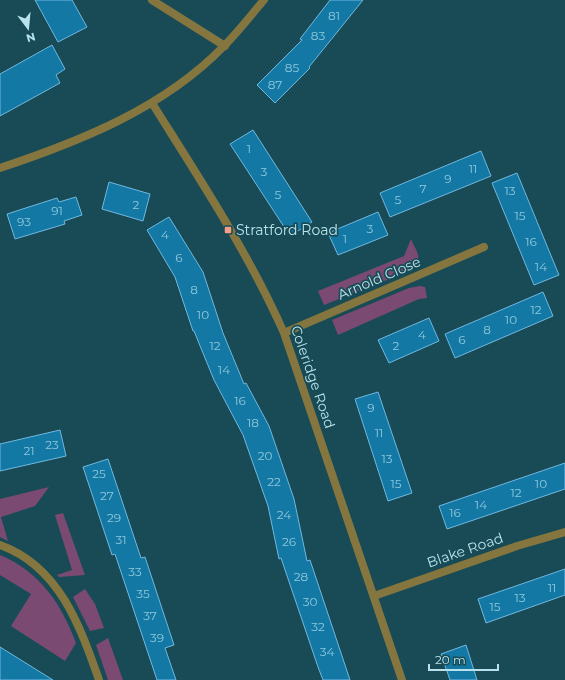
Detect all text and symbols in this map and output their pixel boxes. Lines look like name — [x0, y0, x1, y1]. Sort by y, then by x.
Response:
north arrow — [8, 8, 48, 48]
house number: 81 — [328, 8, 340, 23]
house number: 83 — [311, 28, 325, 43]
text: N — [25, 30, 37, 46]
house number: 85 — [285, 60, 299, 75]
house number: 87 — [268, 77, 282, 92]
house number: 1 — [247, 141, 251, 156]
house number: 11 — [469, 161, 477, 176]
house number: 3 — [261, 164, 268, 179]
house number: 9 — [444, 171, 452, 186]
house number: 7 — [419, 181, 427, 196]
house number: 13 — [504, 183, 516, 198]
house number: 5 — [275, 187, 282, 202]
house number: 5 — [395, 192, 402, 207]
house number: 2 — [133, 197, 140, 212]
house number: 91 — [51, 203, 63, 218]
house number: 15 — [514, 208, 526, 223]
house number: 93 — [17, 214, 31, 229]
place label: Stratford Road — [236, 221, 338, 239]
house number: 3 — [367, 221, 374, 236]
marker: Stratford Road — [223, 225, 233, 235]
house number: 4 — [161, 227, 169, 242]
house number: 1 — [343, 231, 347, 246]
house number: 16 — [525, 234, 537, 249]
house number: 6 — [175, 250, 183, 265]
street label: Arnold Close — [335, 252, 423, 304]
house number: 14 — [535, 259, 547, 274]
house number: 8 — [190, 282, 198, 297]
house number: 12 — [530, 302, 542, 317]
house number: 10 — [197, 307, 209, 322]
house number: 10 — [505, 312, 517, 327]
house number: 8 — [483, 322, 491, 337]
street label: Coleridge Road — [287, 323, 339, 431]
house number: 4 — [418, 327, 426, 342]
house number: 6 — [458, 332, 466, 347]
house number: 12 — [209, 338, 221, 353]
house number: 2 — [393, 338, 400, 353]
house number: 14 — [218, 362, 230, 377]
house number: 16 — [234, 393, 246, 408]
house number: 9 — [367, 400, 375, 415]
house number: 18 — [247, 415, 259, 430]
house number: 11 — [375, 425, 383, 440]
house number: 23 — [45, 437, 59, 452]
house number: 21 — [23, 443, 35, 458]
house number: 20 — [258, 448, 272, 463]
house number: 13 — [381, 451, 393, 466]
house number: 25 — [92, 466, 106, 481]
house number: 22 — [267, 474, 281, 489]
house number: 15 — [390, 476, 402, 491]
house number: 10 — [535, 476, 547, 491]
house number: 12 — [510, 485, 522, 500]
house number: 27 — [100, 488, 114, 503]
house number: 14 — [475, 497, 487, 512]
house number: 16 — [449, 505, 461, 520]
house number: 24 — [277, 507, 291, 522]
house number: 29 — [107, 510, 121, 525]
street label: Blake Road — [425, 529, 505, 571]
house number: 31 — [115, 532, 127, 547]
house number: 26 — [282, 534, 296, 549]
house number: 33 — [128, 564, 142, 579]
house number: 28 — [294, 569, 309, 584]
house number: 11 — [548, 580, 556, 595]
house number: 35 — [136, 586, 150, 601]
house number: 13 — [514, 590, 526, 605]
house number: 30 — [303, 594, 317, 609]
house number: 15 — [489, 599, 501, 614]
house number: 37 — [143, 608, 157, 623]
house number: 32 — [311, 619, 325, 634]
house number: 39 — [150, 630, 164, 645]
house number: 34 — [320, 644, 334, 659]
scale bar — [429, 646, 498, 672]
text: 20 m — [435, 652, 466, 667]

